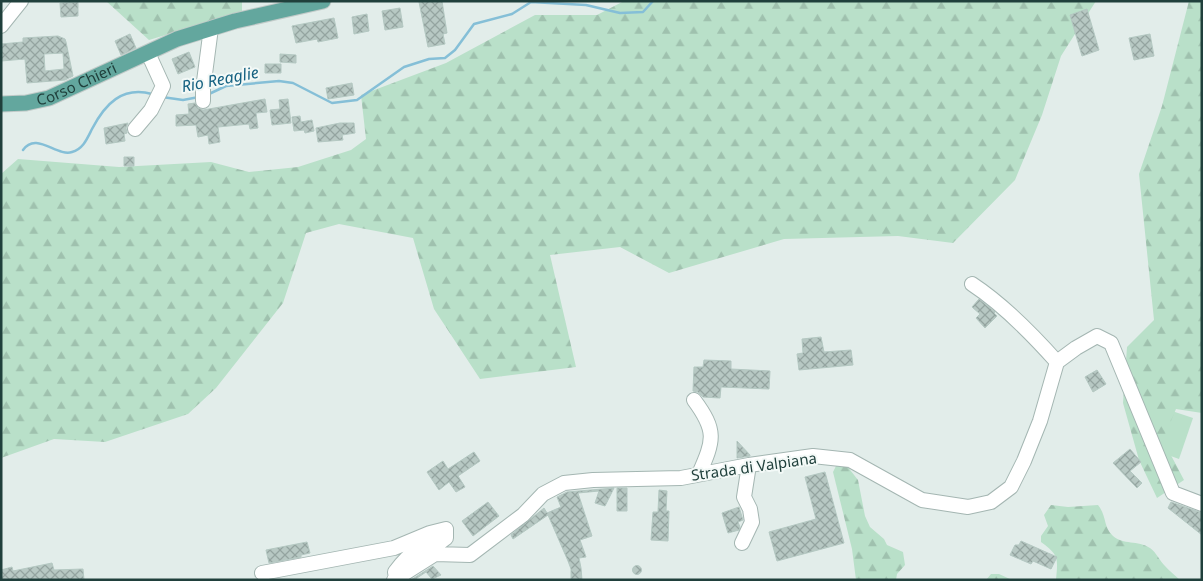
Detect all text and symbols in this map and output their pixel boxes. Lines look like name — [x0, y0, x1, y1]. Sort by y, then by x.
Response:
street label: Corso Chieri — [34, 57, 120, 109]
water label: Rio Reaglie — [180, 61, 260, 97]
street label: Strada di Valpiana — [690, 447, 818, 485]

